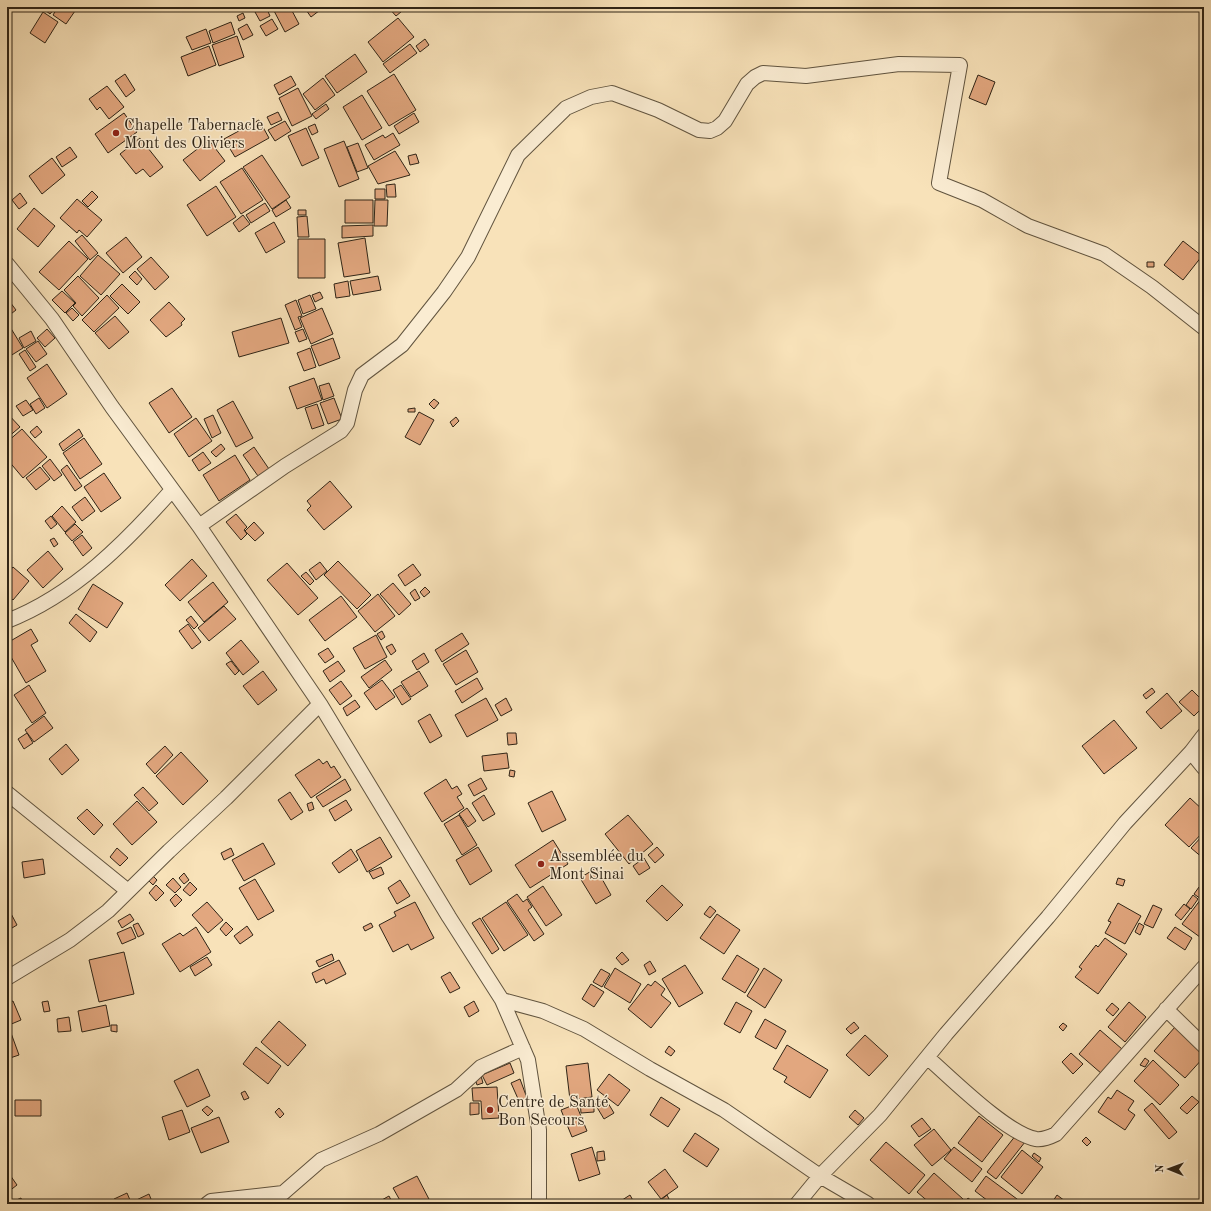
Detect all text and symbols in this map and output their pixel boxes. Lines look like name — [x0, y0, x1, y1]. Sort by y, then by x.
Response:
place label: Chapelle Tabernacle Mont des Oliviers — [124, 118, 263, 152]
marker: Chapelle Tabernacle Mont des Oliviers — [111, 128, 121, 138]
place label: Assemblée du Mont Sinai — [549, 849, 644, 883]
marker: Assemblée du Mont Sinai — [536, 859, 546, 869]
place label: Centre de Santé Bon Secours — [498, 1095, 608, 1129]
marker: Centre de Santé Bon Secours — [485, 1105, 495, 1115]
north arrow — [1149, 1149, 1189, 1189]
text: N — [1155, 1164, 1166, 1173]

